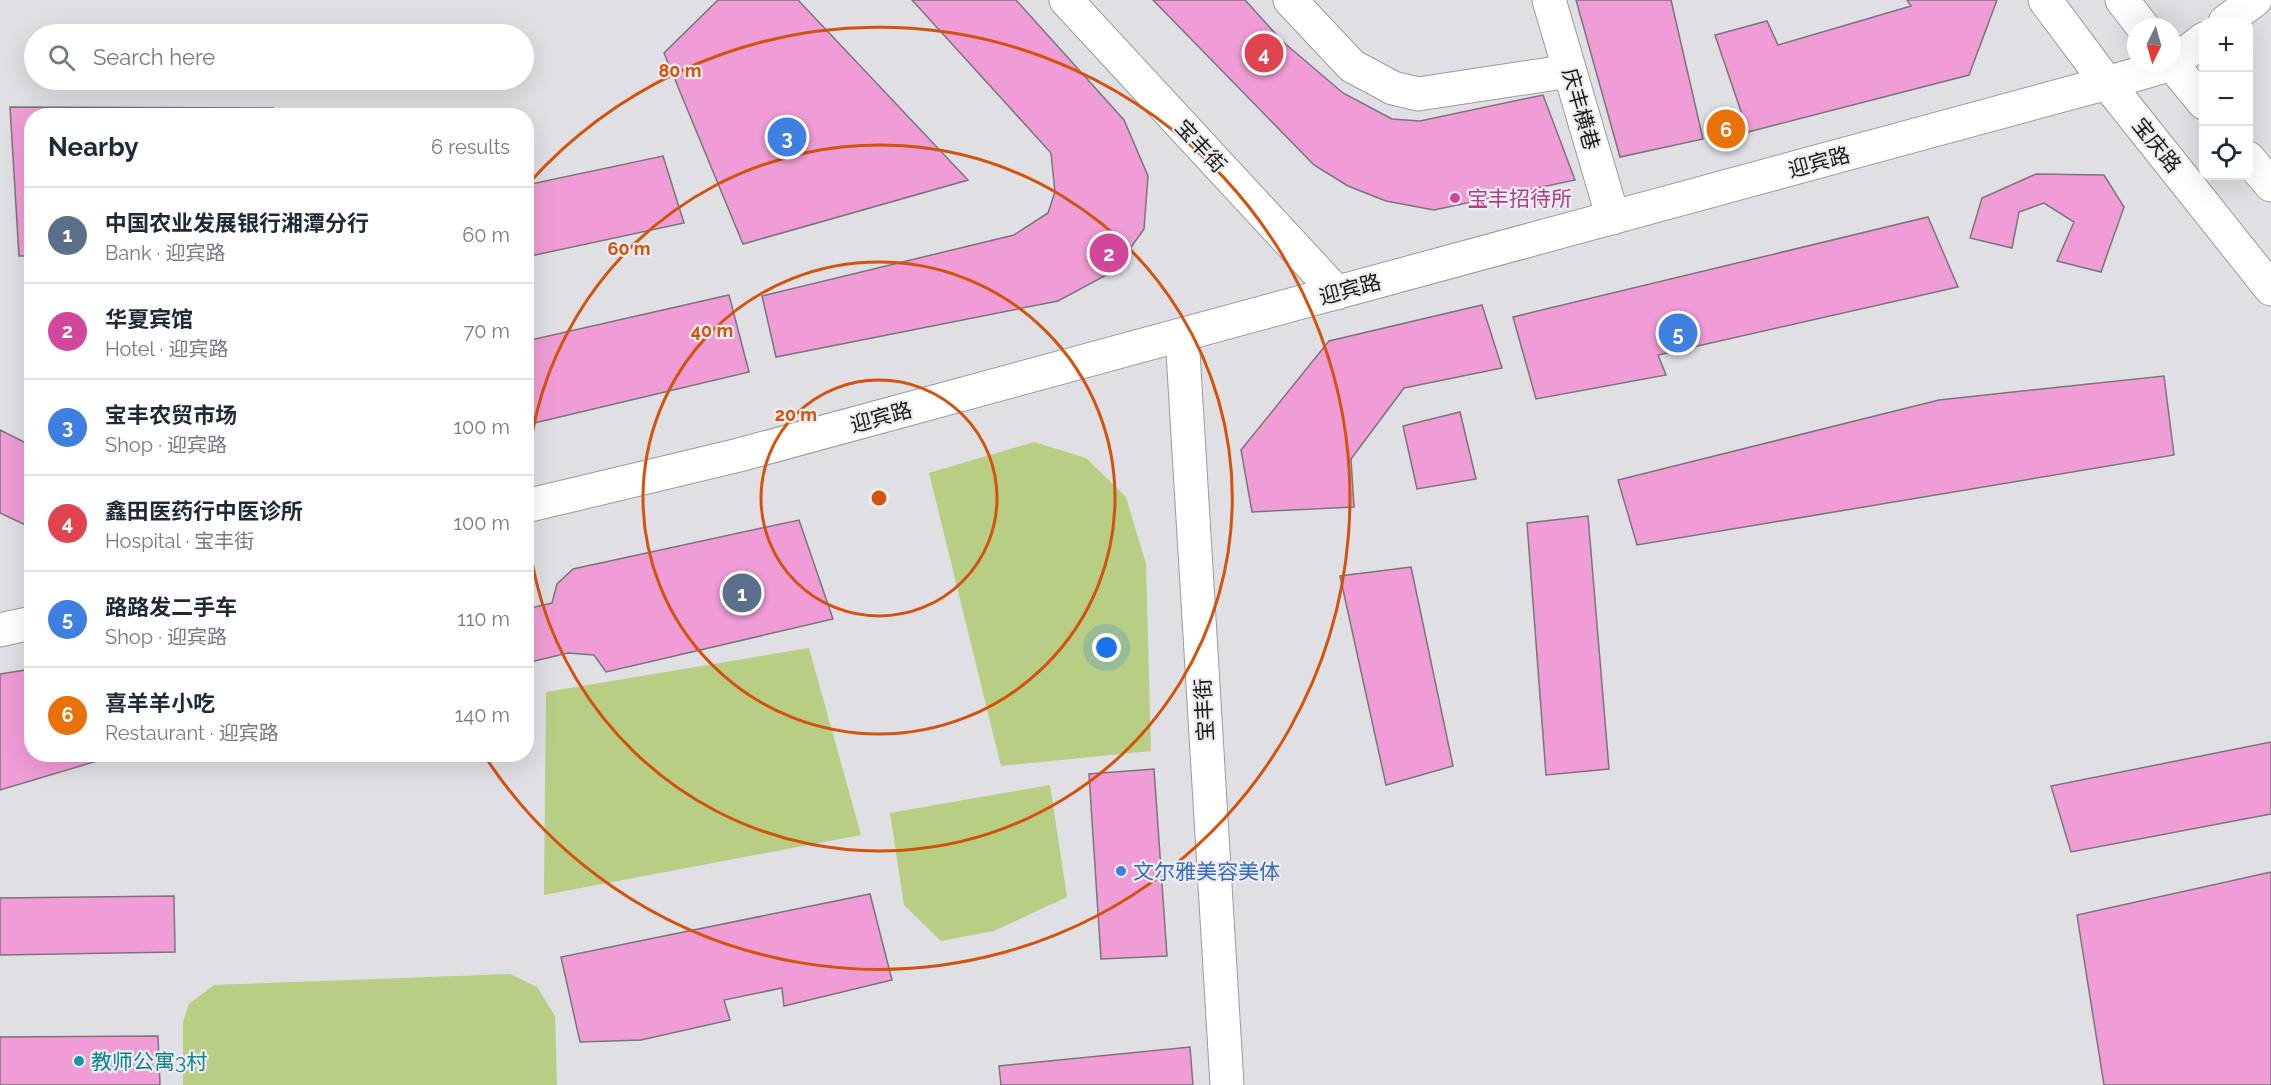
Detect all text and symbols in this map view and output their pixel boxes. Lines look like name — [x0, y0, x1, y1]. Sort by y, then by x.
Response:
north arrow — [2127, 18, 2181, 72]
map controls — [2199, 18, 2253, 180]
button: + — [2199, 18, 2253, 72]
search box — [24, 24, 534, 90]
pin: 4 — [1244, 31, 1284, 76]
icon: search — [45, 41, 78, 74]
text: Search here — [93, 44, 215, 70]
text: 80 m — [658, 60, 702, 81]
street label: 庆丰横巷 — [1557, 65, 1605, 153]
button: − — [2199, 72, 2253, 126]
pin: 6 — [1706, 106, 1746, 152]
street label: 宝庆路 — [2127, 113, 2187, 177]
pin: 3 — [768, 114, 806, 160]
street label: 宝丰街 — [1170, 114, 1232, 178]
button: locate — [2199, 126, 2253, 180]
text: Nearby — [48, 132, 138, 162]
text: 6 results — [431, 135, 510, 159]
street label: 迎宾路 — [1785, 142, 1853, 182]
place label: 宝丰招待所 — [1467, 186, 1572, 211]
marker: 宝丰招待所 — [1448, 191, 1462, 205]
text: 中国农业发展银行湘潭分行 — [105, 210, 369, 236]
text: 1 — [63, 223, 72, 247]
text: 60 m — [462, 223, 510, 247]
pin: 2 — [1090, 230, 1128, 276]
text: 60 m — [607, 238, 651, 259]
text: Bank · 迎宾路 — [105, 241, 225, 265]
street label: 迎宾路 — [1316, 269, 1384, 309]
text: 华夏宾馆 — [105, 306, 193, 332]
pin: 5 — [1658, 310, 1698, 356]
text: 2 — [62, 319, 73, 343]
text: 70 m — [464, 319, 510, 343]
text: 40 m — [691, 320, 733, 341]
text: Hotel · 迎宾路 — [105, 337, 228, 361]
street label: 迎宾路 — [847, 397, 915, 437]
text: 宝丰农贸市场 — [105, 402, 237, 428]
text: 20 m — [775, 404, 817, 425]
text: 3 — [62, 415, 73, 439]
text: 100 m — [453, 415, 510, 439]
text: Shop · 迎宾路 — [105, 433, 227, 457]
centre of rings — [869, 488, 889, 508]
text: 鑫田医药行中医诊所 — [105, 498, 303, 524]
text: 4 — [62, 511, 73, 535]
text: 100 m — [453, 511, 510, 535]
text: Hospital · 宝丰街 — [105, 529, 254, 553]
pin: 1 — [722, 570, 762, 616]
text: 路路发二手车 — [105, 594, 237, 620]
text: 5 — [62, 607, 73, 631]
text: 110 m — [457, 607, 510, 631]
text: Shop · 迎宾路 — [105, 625, 227, 649]
your location — [1092, 633, 1121, 662]
street label: 宝丰街 — [1190, 678, 1218, 742]
text: 喜羊羊小吃 — [105, 690, 215, 716]
text: 6 — [61, 703, 74, 727]
text: 140 m — [455, 703, 510, 727]
text: Restaurant · 迎宾路 — [105, 721, 279, 745]
place label: 文尔雅美容美体 — [1133, 859, 1280, 884]
marker: 文尔雅美容美体 — [1114, 864, 1128, 878]
place label: 教师公寓3村 — [91, 1049, 207, 1074]
marker: 教师公寓3村 — [72, 1054, 86, 1068]

